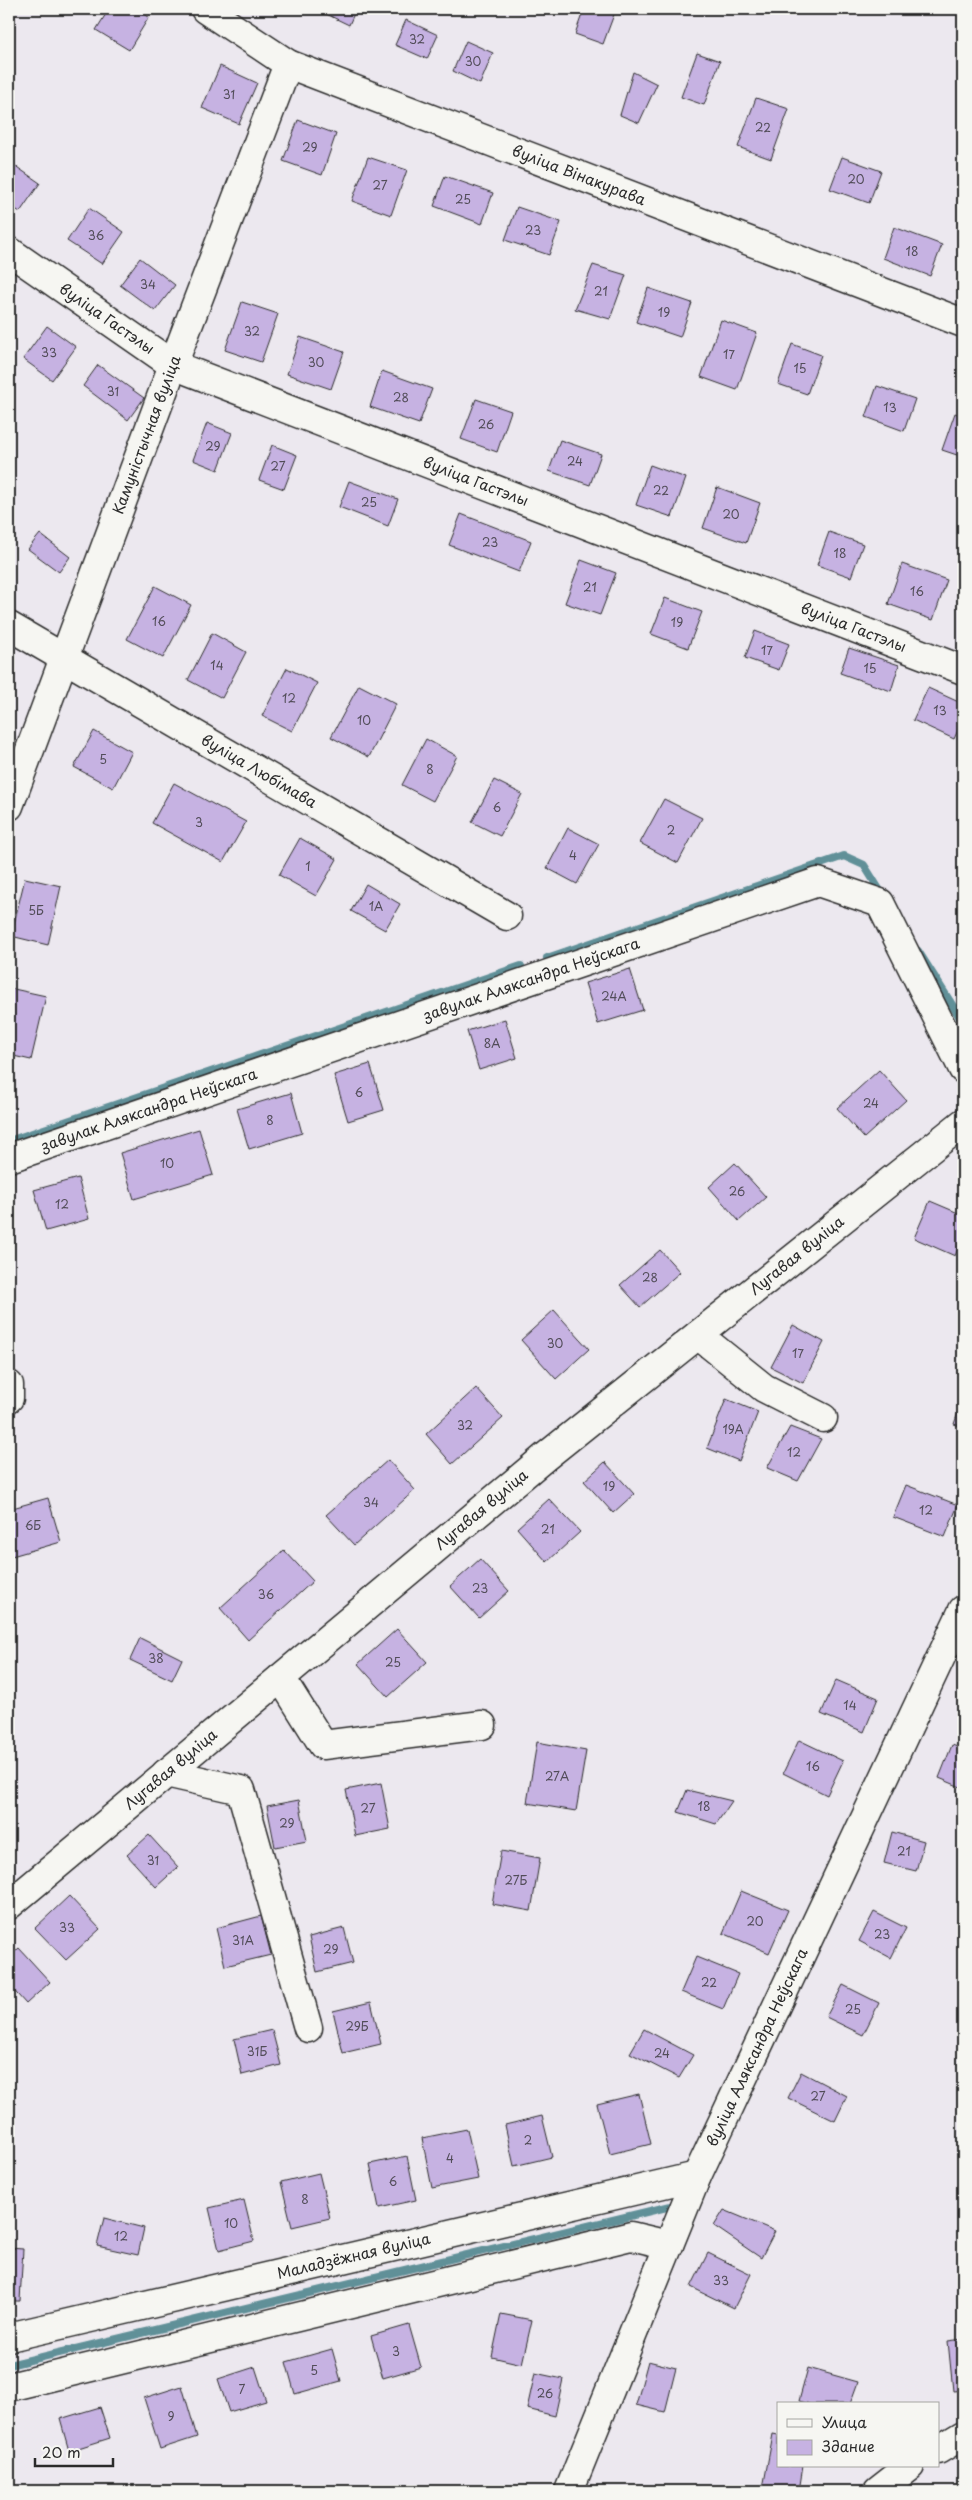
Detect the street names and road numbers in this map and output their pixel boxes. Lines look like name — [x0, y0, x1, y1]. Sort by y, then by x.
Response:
street label: вуліца Вінакурава — [509, 138, 650, 210]
street label: вуліца Гастэлы — [55, 276, 160, 359]
street label: Камуністычная вуліца — [106, 351, 186, 517]
street label: вуліца Гастэлы — [420, 450, 532, 511]
street label: вуліца Гастэлы — [798, 595, 910, 657]
street label: вуліца Любімава — [197, 727, 322, 813]
street label: завулак Аляксандра Неўскага — [419, 931, 643, 1026]
street label: завулак Аляксандра Неўскага — [36, 1061, 260, 1157]
street label: Лугавая вуліца — [744, 1209, 849, 1300]
street label: Лугавая вуліца — [429, 1462, 533, 1555]
street label: Лугавая вуліца — [118, 1722, 222, 1814]
street label: вуліца Аляксандра Неўскага — [699, 1943, 813, 2150]
street label: Маладзёжная вуліца — [274, 2226, 433, 2284]

